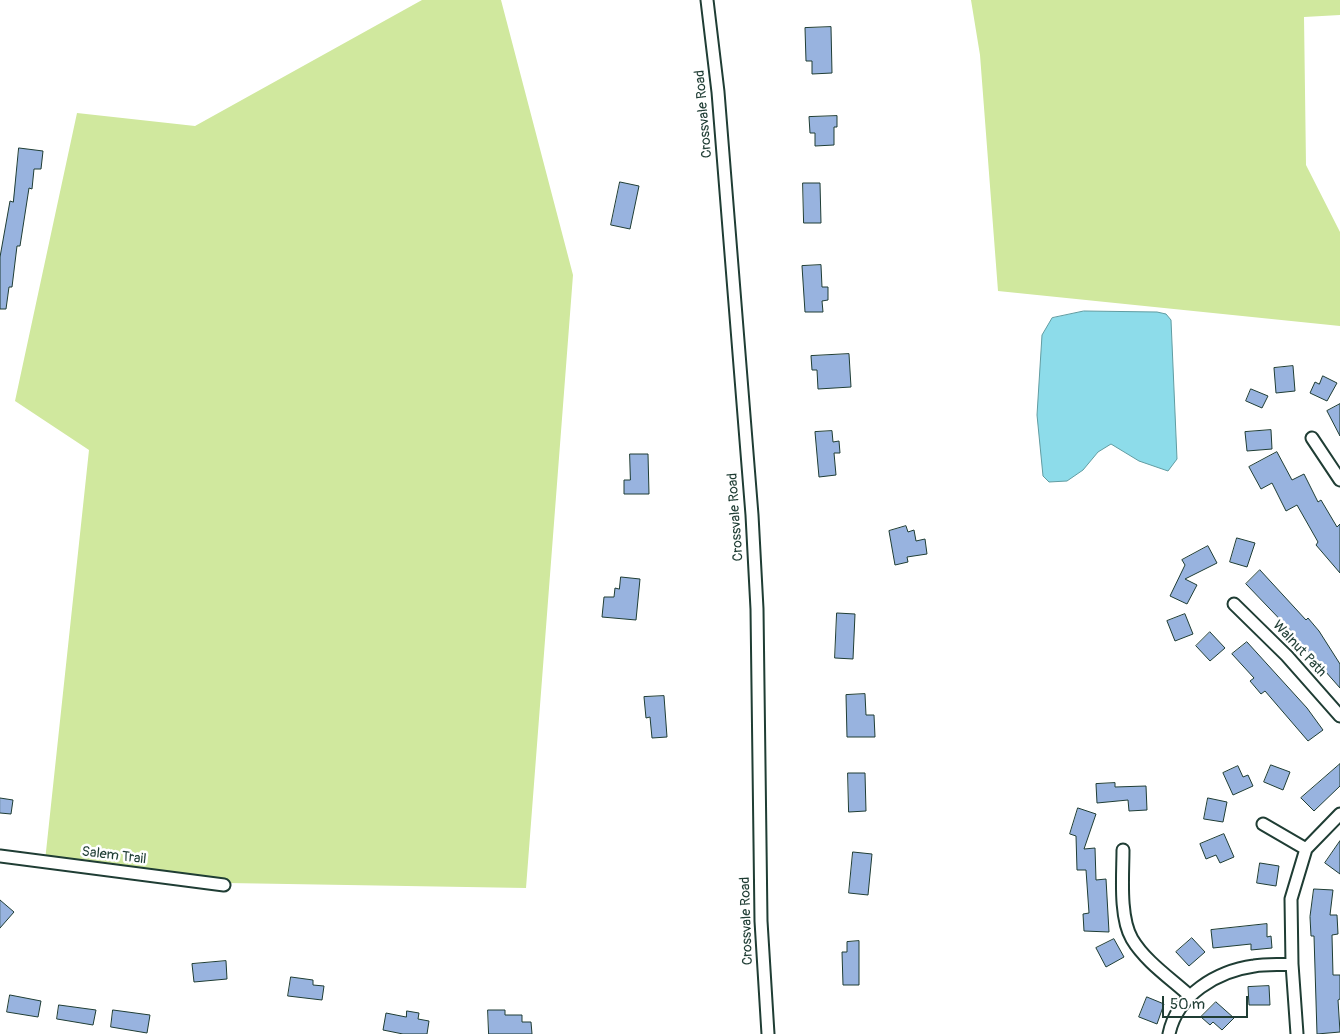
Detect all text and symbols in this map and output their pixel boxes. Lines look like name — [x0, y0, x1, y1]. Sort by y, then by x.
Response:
street label: Crossvale Road — [692, 69, 716, 159]
street label: Crossvale Road — [725, 472, 747, 562]
street label: Walnut Path — [1269, 617, 1329, 681]
street label: Salem Trail — [81, 844, 147, 868]
street label: Crossvale Road — [737, 877, 757, 965]
scale bar — [1165, 986, 1251, 1018]
text: 50 m — [1170, 995, 1205, 1014]

